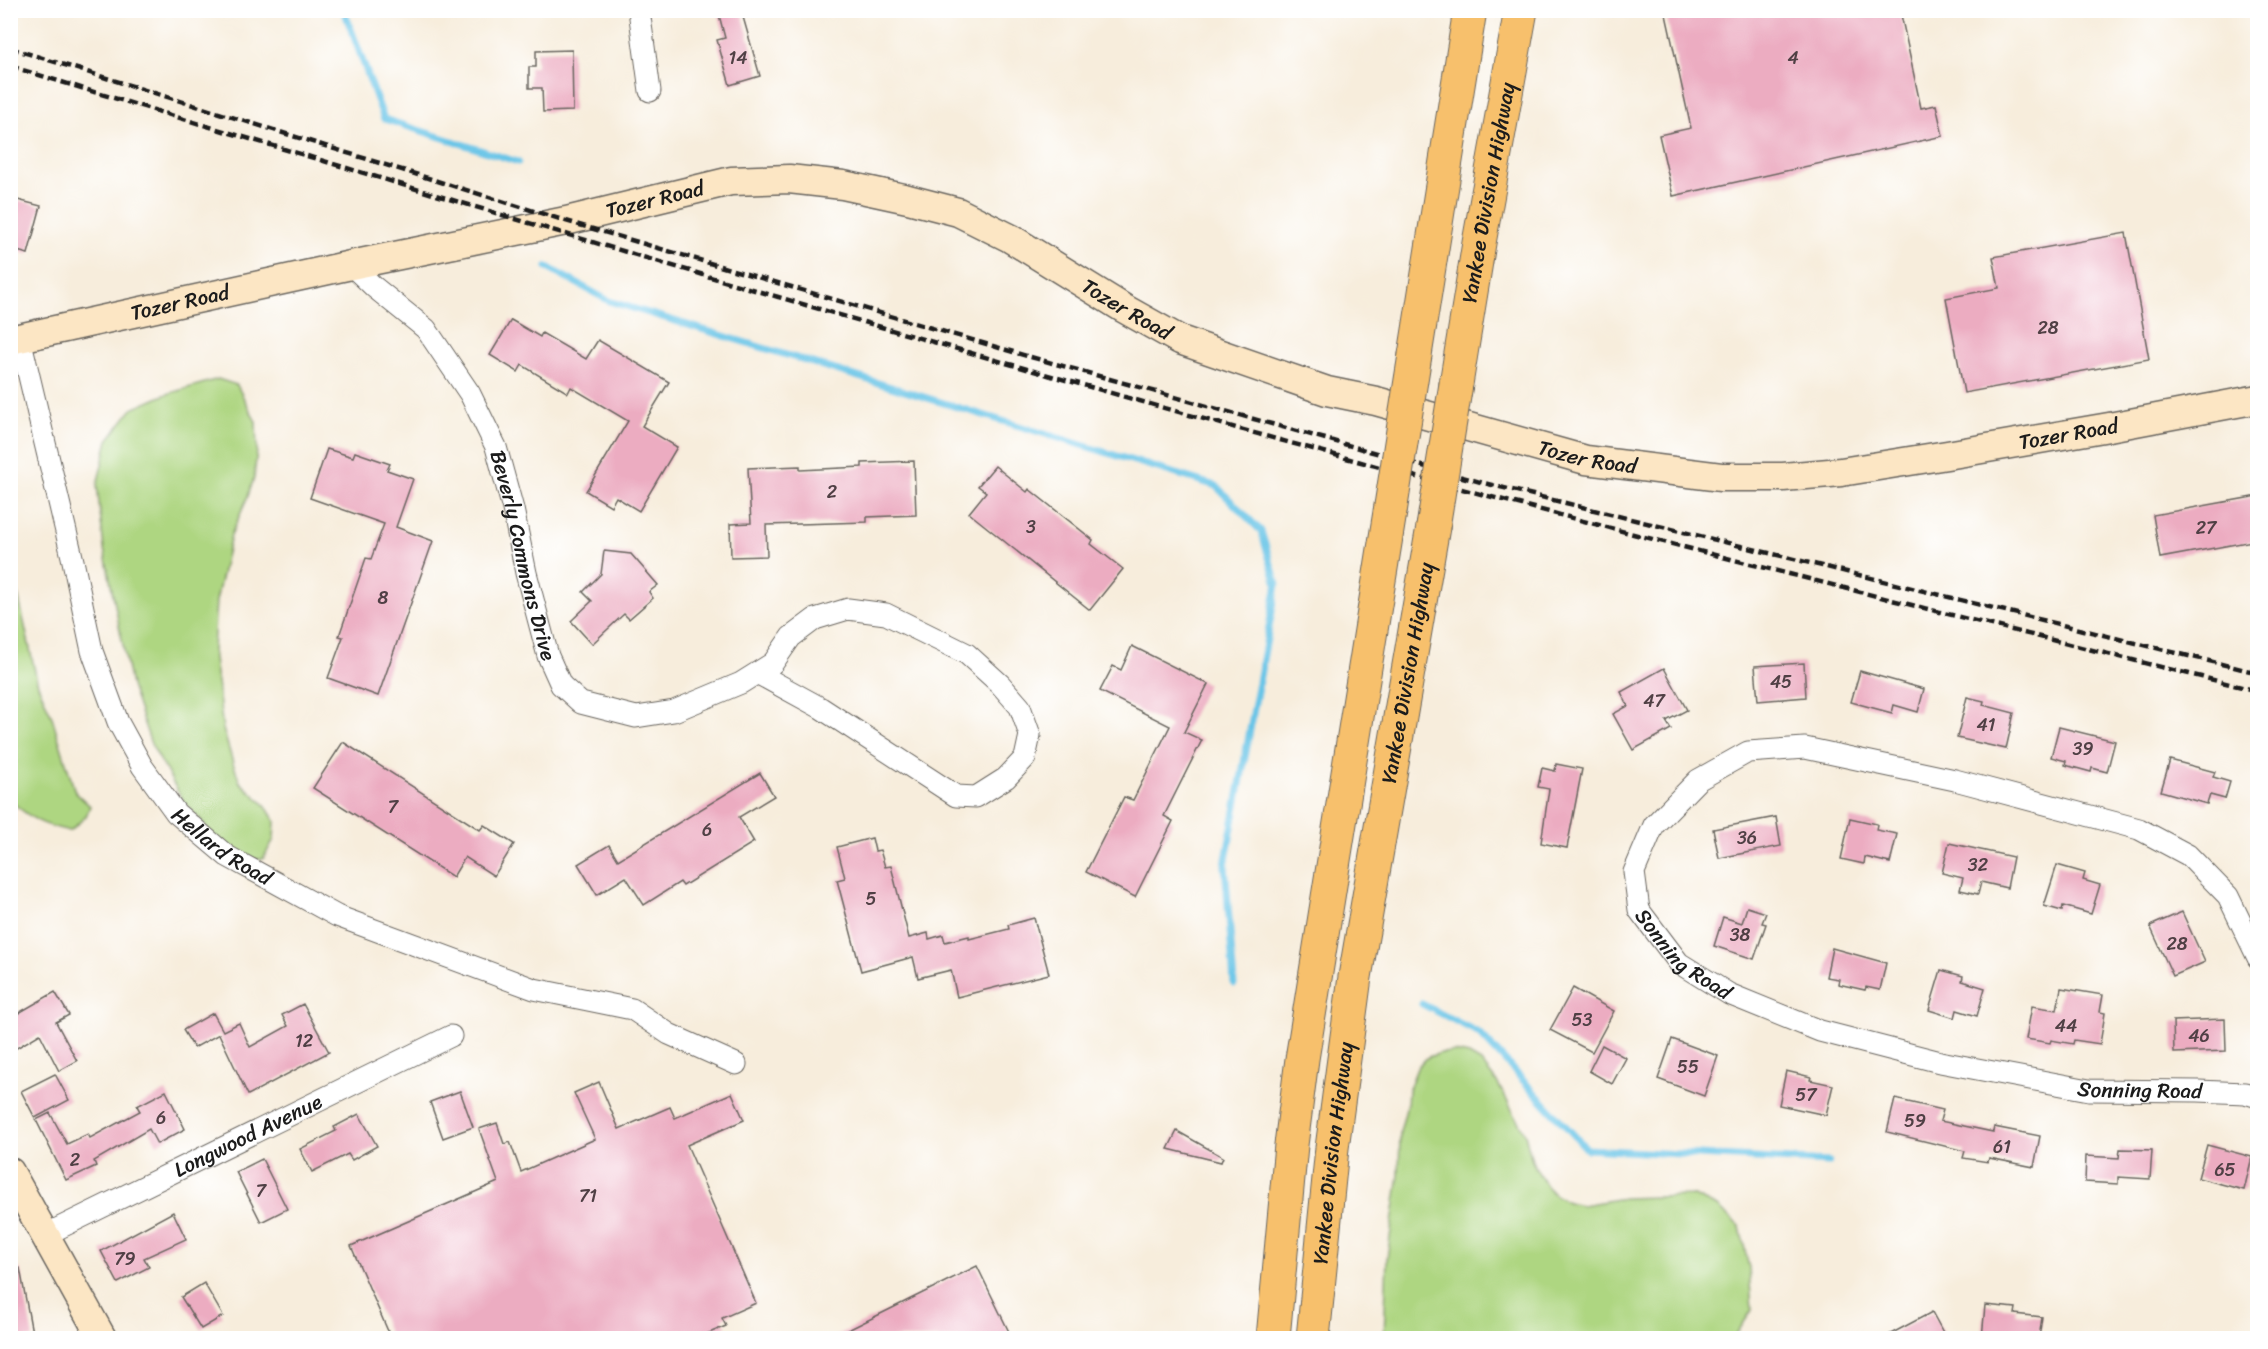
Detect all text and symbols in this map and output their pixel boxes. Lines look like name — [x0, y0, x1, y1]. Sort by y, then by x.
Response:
house number: 14 — [729, 42, 747, 74]
house number: 4 — [1787, 42, 1799, 74]
street label: Yankee Division Highway — [1450, 79, 1527, 306]
street label: Tozer Road — [602, 169, 710, 230]
street label: Tozer Road — [1074, 268, 1181, 352]
street label: Tozer Road — [127, 273, 235, 332]
house number: 28 — [2037, 312, 2059, 344]
street label: Tozer Road — [2016, 406, 2123, 461]
street label: Tozer Road — [1534, 428, 1641, 485]
street label: Beverly Commons Drive — [479, 446, 567, 665]
house number: 2 — [827, 476, 837, 508]
house number: 3 — [1026, 511, 1036, 543]
house number: 27 — [2196, 512, 2218, 544]
street label: Yankee Division Highway — [1370, 559, 1446, 787]
house number: 8 — [378, 582, 389, 614]
house number: 45 — [1770, 666, 1792, 698]
house number: 47 — [1643, 685, 1666, 717]
house number: 41 — [1977, 709, 1996, 741]
house number: 39 — [2073, 733, 2093, 765]
house number: 7 — [388, 791, 400, 823]
street label: Hellard Road — [162, 797, 281, 897]
house number: 6 — [702, 814, 712, 846]
house number: 36 — [1737, 822, 1757, 854]
house number: 32 — [1968, 849, 1988, 881]
house number: 5 — [866, 883, 877, 915]
street label: Sonning Road — [1625, 900, 1741, 1012]
house number: 38 — [1730, 919, 1751, 951]
house number: 28 — [2166, 928, 2188, 960]
house number: 53 — [1572, 1004, 1593, 1036]
house number: 44 — [2055, 1010, 2077, 1042]
house number: 46 — [2188, 1020, 2210, 1052]
house number: 12 — [295, 1025, 313, 1057]
street label: Yankee Division Highway — [1301, 1039, 1365, 1266]
house number: 55 — [1677, 1051, 1699, 1083]
street label: Sonning Road — [2074, 1069, 2204, 1110]
house number: 57 — [1795, 1079, 1818, 1111]
street label: Longwood Avenue — [167, 1083, 329, 1188]
house number: 6 — [156, 1102, 166, 1134]
house number: 59 — [1904, 1105, 1926, 1137]
house number: 61 — [1993, 1131, 2011, 1163]
house number: 2 — [70, 1144, 80, 1176]
house number: 65 — [2214, 1154, 2236, 1186]
house number: 7 — [256, 1175, 268, 1207]
house number: 71 — [579, 1180, 597, 1212]
house number: 79 — [114, 1243, 136, 1275]

